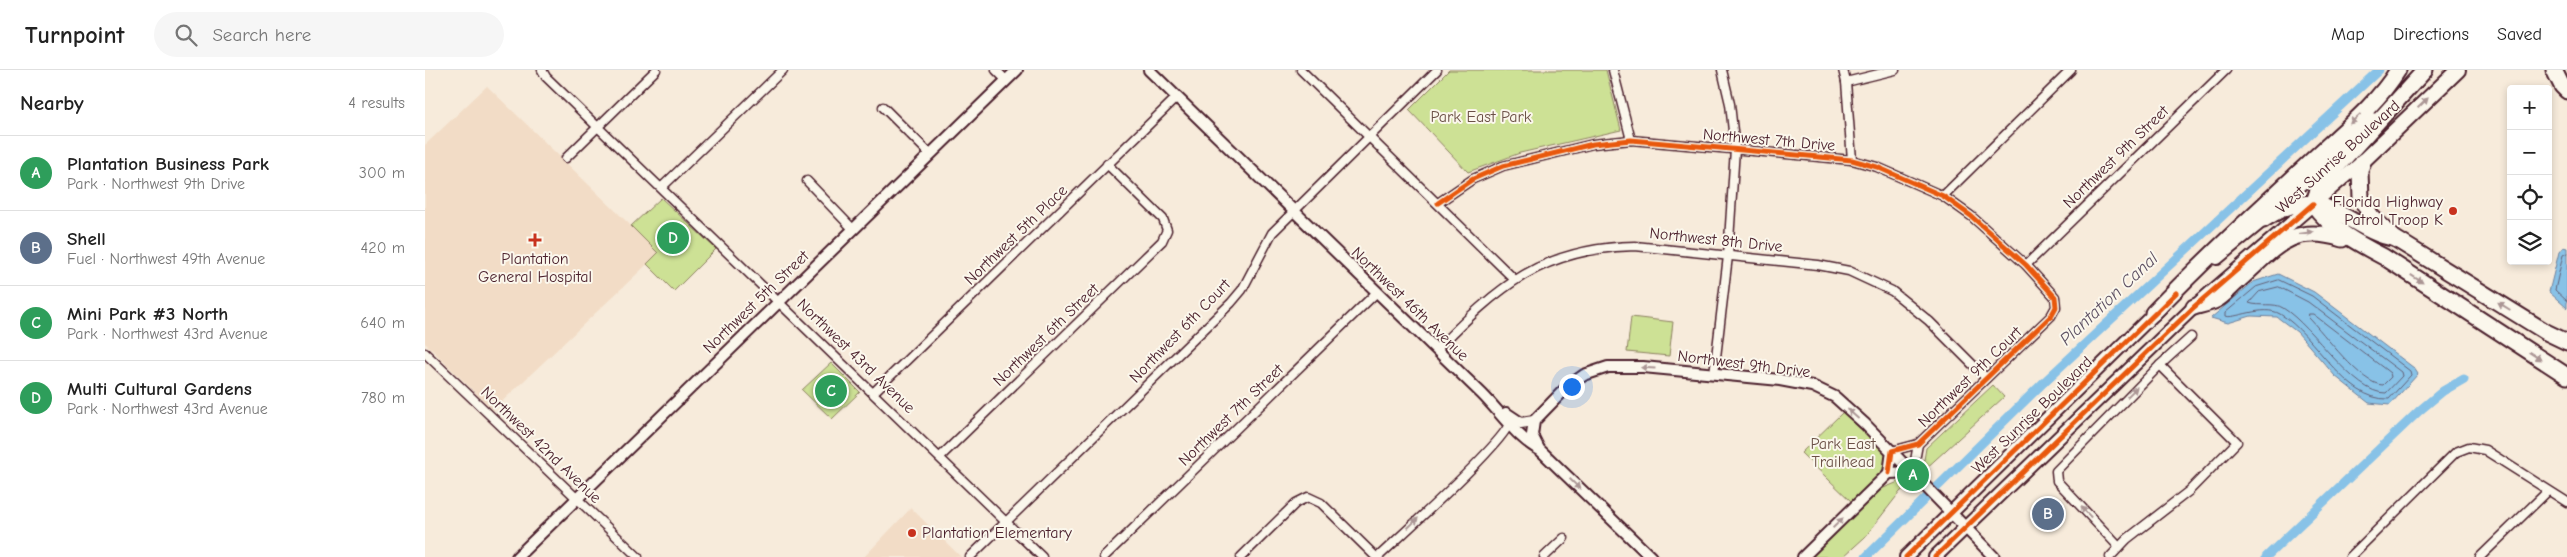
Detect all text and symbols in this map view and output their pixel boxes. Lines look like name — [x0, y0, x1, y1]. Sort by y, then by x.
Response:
search box — [154, 12, 504, 57]
text: Turnpoint — [25, 21, 124, 49]
icon: search — [172, 21, 200, 49]
text: Search here — [212, 24, 311, 46]
text: Map — [2331, 24, 2365, 45]
text: Directions — [2393, 24, 2469, 45]
text: Saved — [2497, 24, 2542, 45]
map controls — [2507, 85, 2552, 265]
button: + — [2507, 85, 2552, 130]
text: Nearby — [20, 91, 84, 115]
text: 4 results — [348, 94, 405, 112]
street label: West Sunrise Boulevard — [2272, 97, 2404, 217]
one-way arrow — [2417, 97, 2429, 109]
street label: Northwest 9th Street — [2060, 102, 2173, 212]
park label: Park East Park — [1430, 108, 1532, 126]
one-way arrow — [2350, 113, 2362, 125]
street label: Northwest 7th Drive — [1702, 125, 1836, 155]
button: − — [2507, 130, 2552, 175]
text: Plantation Business Park — [67, 153, 269, 175]
text: A — [32, 164, 40, 182]
text: 300 m — [359, 164, 405, 182]
text: Park · Northwest 9th Drive — [67, 175, 245, 193]
button: locate — [2507, 175, 2552, 220]
street label: Northwest 5th Place — [961, 181, 1071, 289]
place label: Florida Highway Patrol Troop K — [2333, 193, 2444, 229]
marker: Florida Highway Patrol Troop K — [2447, 205, 2459, 217]
pin: D — [657, 219, 689, 257]
button: layers — [2507, 220, 2552, 265]
street label: Northwest 8th Drive — [1649, 224, 1783, 256]
text: Shell — [67, 228, 106, 250]
one-way arrow — [2298, 229, 2314, 237]
marker: Plantation General Hospital — [528, 233, 542, 247]
text: B — [31, 239, 41, 257]
text: 420 m — [361, 239, 405, 257]
street label: Northwest 46th Avenue — [1348, 243, 1472, 365]
street label: Northwest 5th Street — [700, 247, 813, 357]
water label: Plantation Canal — [2056, 248, 2163, 350]
text: Fuel · Northwest 49th Avenue — [67, 250, 265, 268]
place label: Plantation General Hospital — [478, 250, 592, 286]
one-way arrow — [2411, 274, 2424, 283]
street label: Northwest 6th Court — [1126, 275, 1234, 387]
street label: Northwest 6th Street — [990, 280, 1103, 390]
street label: Northwest 43rd Avenue — [793, 295, 919, 417]
one-way arrow — [2498, 302, 2511, 311]
text: Mini Park #3 North — [67, 303, 228, 325]
text: C — [31, 314, 41, 332]
text: 640 m — [360, 314, 405, 332]
street label: Northwest 9th Court — [1915, 323, 2026, 431]
text: Park · Northwest 43rd Avenue — [67, 325, 268, 343]
street label: Northwest 9th Drive — [1677, 347, 1811, 381]
one-way arrow — [2529, 351, 2542, 360]
street label: West Sunrise Boulevard — [1968, 353, 2096, 477]
street label: Northwest 7th Street — [1175, 360, 1287, 470]
one-way arrow — [1640, 363, 1656, 371]
pin: C — [815, 372, 847, 410]
your location — [1559, 374, 1585, 400]
text: Multi Cultural Gardens — [67, 378, 252, 400]
street label: Northwest 42nd Avenue — [477, 383, 605, 507]
one-way arrow — [2126, 386, 2138, 398]
text: D — [31, 389, 41, 407]
text: 780 m — [361, 389, 405, 407]
text: Park · Northwest 43rd Avenue — [67, 400, 268, 418]
one-way arrow — [1848, 408, 1860, 420]
park label: Park East Trailhead — [1810, 435, 1876, 471]
pin: A — [1897, 456, 1929, 494]
one-way arrow — [1569, 478, 1581, 490]
pin: B — [2032, 495, 2064, 533]
one-way arrow — [2080, 506, 2092, 518]
one-way arrow — [1407, 517, 1419, 529]
one-way arrow — [1831, 517, 1843, 529]
place label: Plantation Elementary — [922, 524, 1073, 542]
marker: Plantation Elementary — [906, 527, 918, 539]

